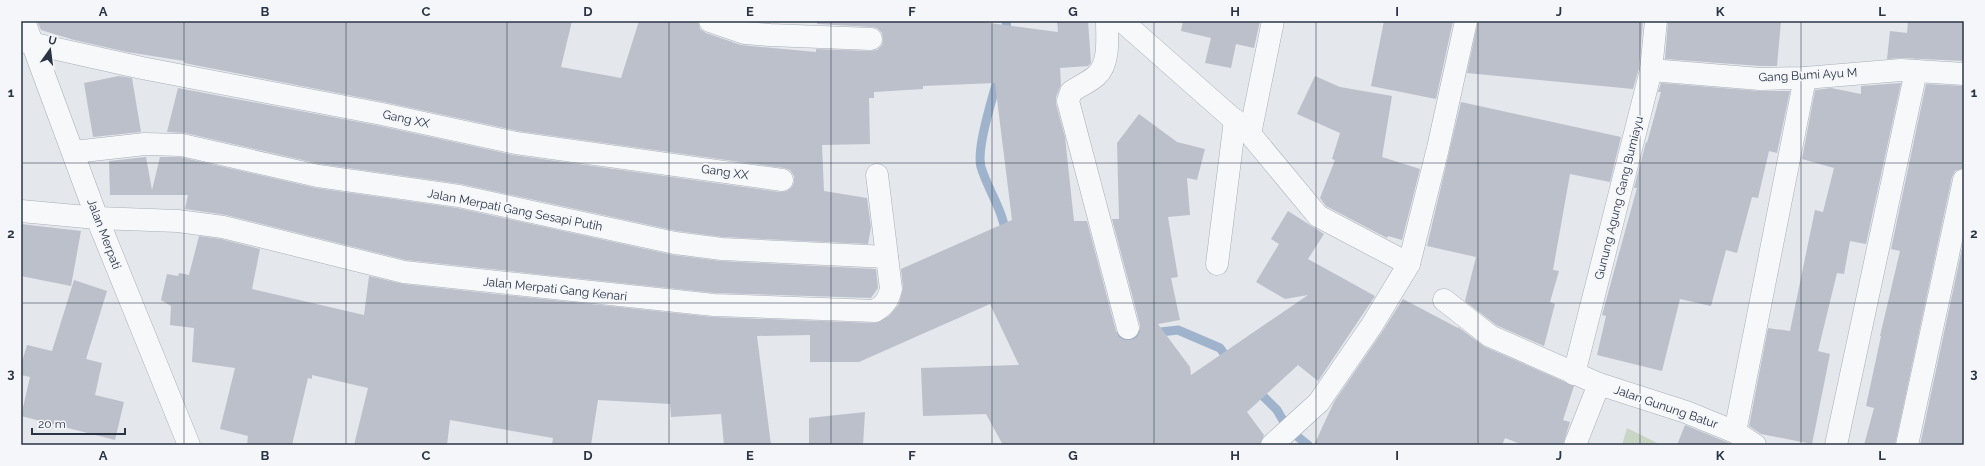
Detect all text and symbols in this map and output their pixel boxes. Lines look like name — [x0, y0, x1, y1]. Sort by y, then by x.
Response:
text: A — [99, 4, 108, 19]
text: B — [261, 4, 270, 19]
text: C — [422, 4, 431, 19]
text: D — [583, 4, 593, 19]
text: E — [746, 4, 754, 19]
text: F — [908, 4, 916, 19]
text: G — [1068, 4, 1078, 19]
text: H — [1230, 4, 1240, 19]
text: I — [1395, 4, 1399, 19]
text: J — [1556, 4, 1562, 19]
text: K — [1716, 4, 1725, 19]
text: L — [1878, 4, 1886, 19]
north arrow — [30, 30, 70, 70]
text: U — [47, 33, 58, 48]
street label: Gang Bumi Ayu M — [1758, 65, 1858, 85]
text: 1 — [8, 85, 15, 100]
text: 1 — [1971, 85, 1978, 100]
street label: Gang XX — [381, 107, 431, 131]
street label: Gunung Agung Gang Bumiayu — [1592, 115, 1646, 281]
street label: Gang XX — [700, 162, 750, 182]
street label: Jalan Merpati Gang Sesapi Putih — [426, 186, 604, 234]
street label: Jalan Merpati — [84, 197, 124, 271]
text: 2 — [7, 226, 15, 241]
text: 2 — [1970, 226, 1978, 241]
street label: Jalan Merpati Gang Kenari — [482, 274, 628, 304]
text: 3 — [7, 366, 15, 381]
text: 3 — [1970, 366, 1978, 381]
street label: Jalan Gunung Batur — [1612, 383, 1721, 432]
scale bar — [32, 410, 125, 436]
text: 20 m — [38, 417, 66, 431]
text: A — [99, 448, 108, 463]
text: B — [261, 448, 270, 463]
text: C — [422, 448, 431, 463]
text: D — [583, 448, 593, 463]
text: E — [746, 448, 754, 463]
text: F — [908, 448, 916, 463]
text: G — [1068, 448, 1078, 463]
text: H — [1230, 448, 1240, 463]
text: I — [1395, 448, 1399, 463]
text: J — [1556, 448, 1562, 463]
text: K — [1716, 448, 1725, 463]
text: L — [1878, 448, 1886, 463]

